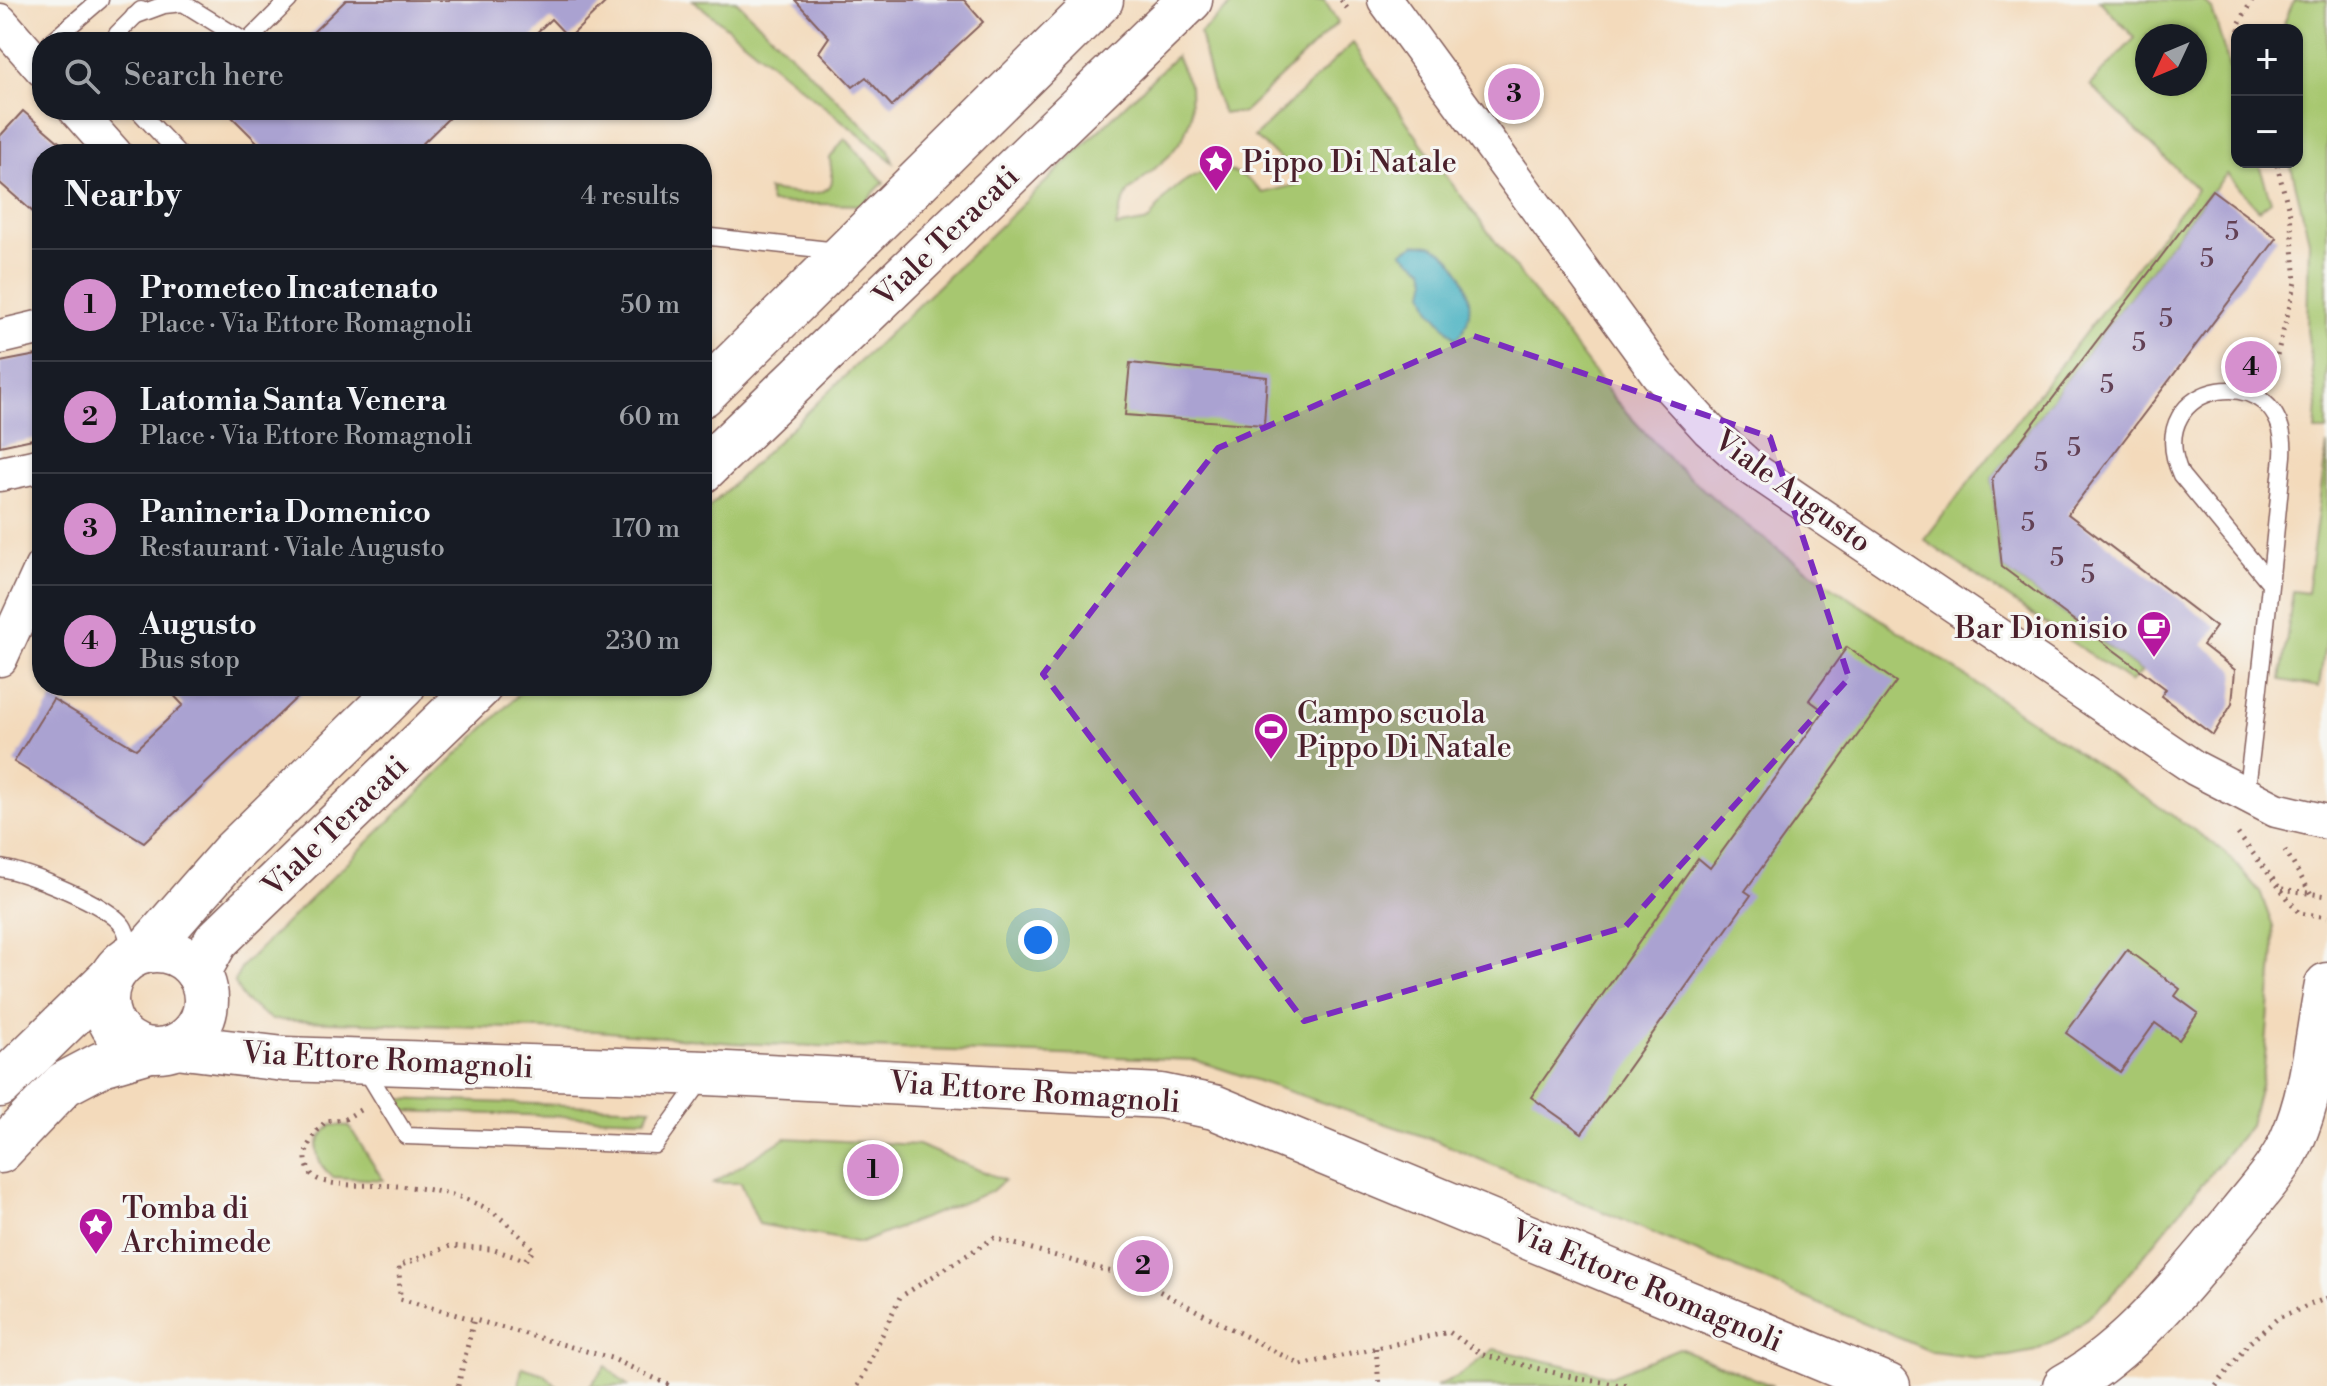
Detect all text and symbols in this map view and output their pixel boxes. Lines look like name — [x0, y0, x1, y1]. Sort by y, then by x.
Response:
north arrow — [2135, 24, 2207, 96]
map controls — [2231, 24, 2303, 168]
button: + — [2231, 24, 2303, 96]
search box — [32, 32, 712, 120]
icon: search — [60, 54, 104, 98]
text: Search here — [124, 57, 284, 95]
pin: 3 — [1488, 64, 1540, 124]
button: − — [2231, 96, 2303, 168]
place icon: Pippo Di Natale — [1197, 143, 1235, 193]
place label: Pippo Di Natale — [1242, 144, 1457, 182]
street label: Viale Teracati — [865, 158, 1027, 316]
text: Nearby — [64, 175, 182, 217]
text: 4 results — [581, 180, 680, 212]
house number: 5 — [2225, 216, 2239, 248]
house number: 5 — [2200, 243, 2214, 275]
text: Prometeo Incatenato — [140, 270, 438, 308]
text: 1 — [84, 289, 96, 321]
text: 50 m — [620, 289, 680, 321]
house number: 5 — [2159, 303, 2173, 335]
text: Place · Via Ettore Romagnoli — [140, 308, 472, 340]
house number: 5 — [2132, 327, 2146, 359]
pin: 4 — [2225, 337, 2277, 397]
house number: 5 — [2100, 369, 2114, 401]
text: Latomia Santa Venera — [140, 382, 447, 420]
text: 2 — [82, 401, 98, 433]
text: 60 m — [619, 401, 680, 433]
text: Place · Via Ettore Romagnoli — [140, 420, 472, 452]
street label: Viale Augusto — [1705, 421, 1879, 562]
house number: 5 — [2067, 432, 2081, 464]
house number: 5 — [2034, 447, 2048, 479]
text: Panineria Domenico — [140, 494, 431, 532]
house number: 5 — [2021, 507, 2035, 539]
text: 3 — [82, 513, 98, 545]
text: 170 m — [612, 513, 680, 545]
text: Restaurant · Viale Augusto — [140, 532, 445, 564]
house number: 5 — [2050, 542, 2064, 574]
house number: 5 — [2081, 559, 2095, 591]
text: Augusto — [140, 606, 257, 644]
cafe icon: Bar Dionisio — [2135, 609, 2173, 659]
place label: Bar Dionisio — [1954, 610, 2128, 648]
text: 4 — [81, 625, 99, 657]
text: 230 m — [605, 625, 680, 657]
text: Bus stop — [140, 644, 240, 676]
place label: Campo scuola Pippo Di Natale — [1297, 695, 1512, 767]
sports icon: Campo scuola Pippo Di Natale — [1252, 711, 1290, 761]
street label: Viale Teracati — [254, 748, 416, 906]
your location — [1018, 920, 1058, 960]
street label: Via Ettore Romagnoli — [240, 1034, 535, 1088]
street label: Via Ettore Romagnoli — [887, 1064, 1182, 1122]
pin: 1 — [847, 1140, 899, 1200]
place label: Tomba di Archimede — [121, 1190, 272, 1262]
place icon: Tomba di Archimede — [77, 1206, 115, 1256]
street label: Via Ettore Romagnoli — [1504, 1212, 1788, 1361]
pin: 2 — [1117, 1236, 1169, 1296]

